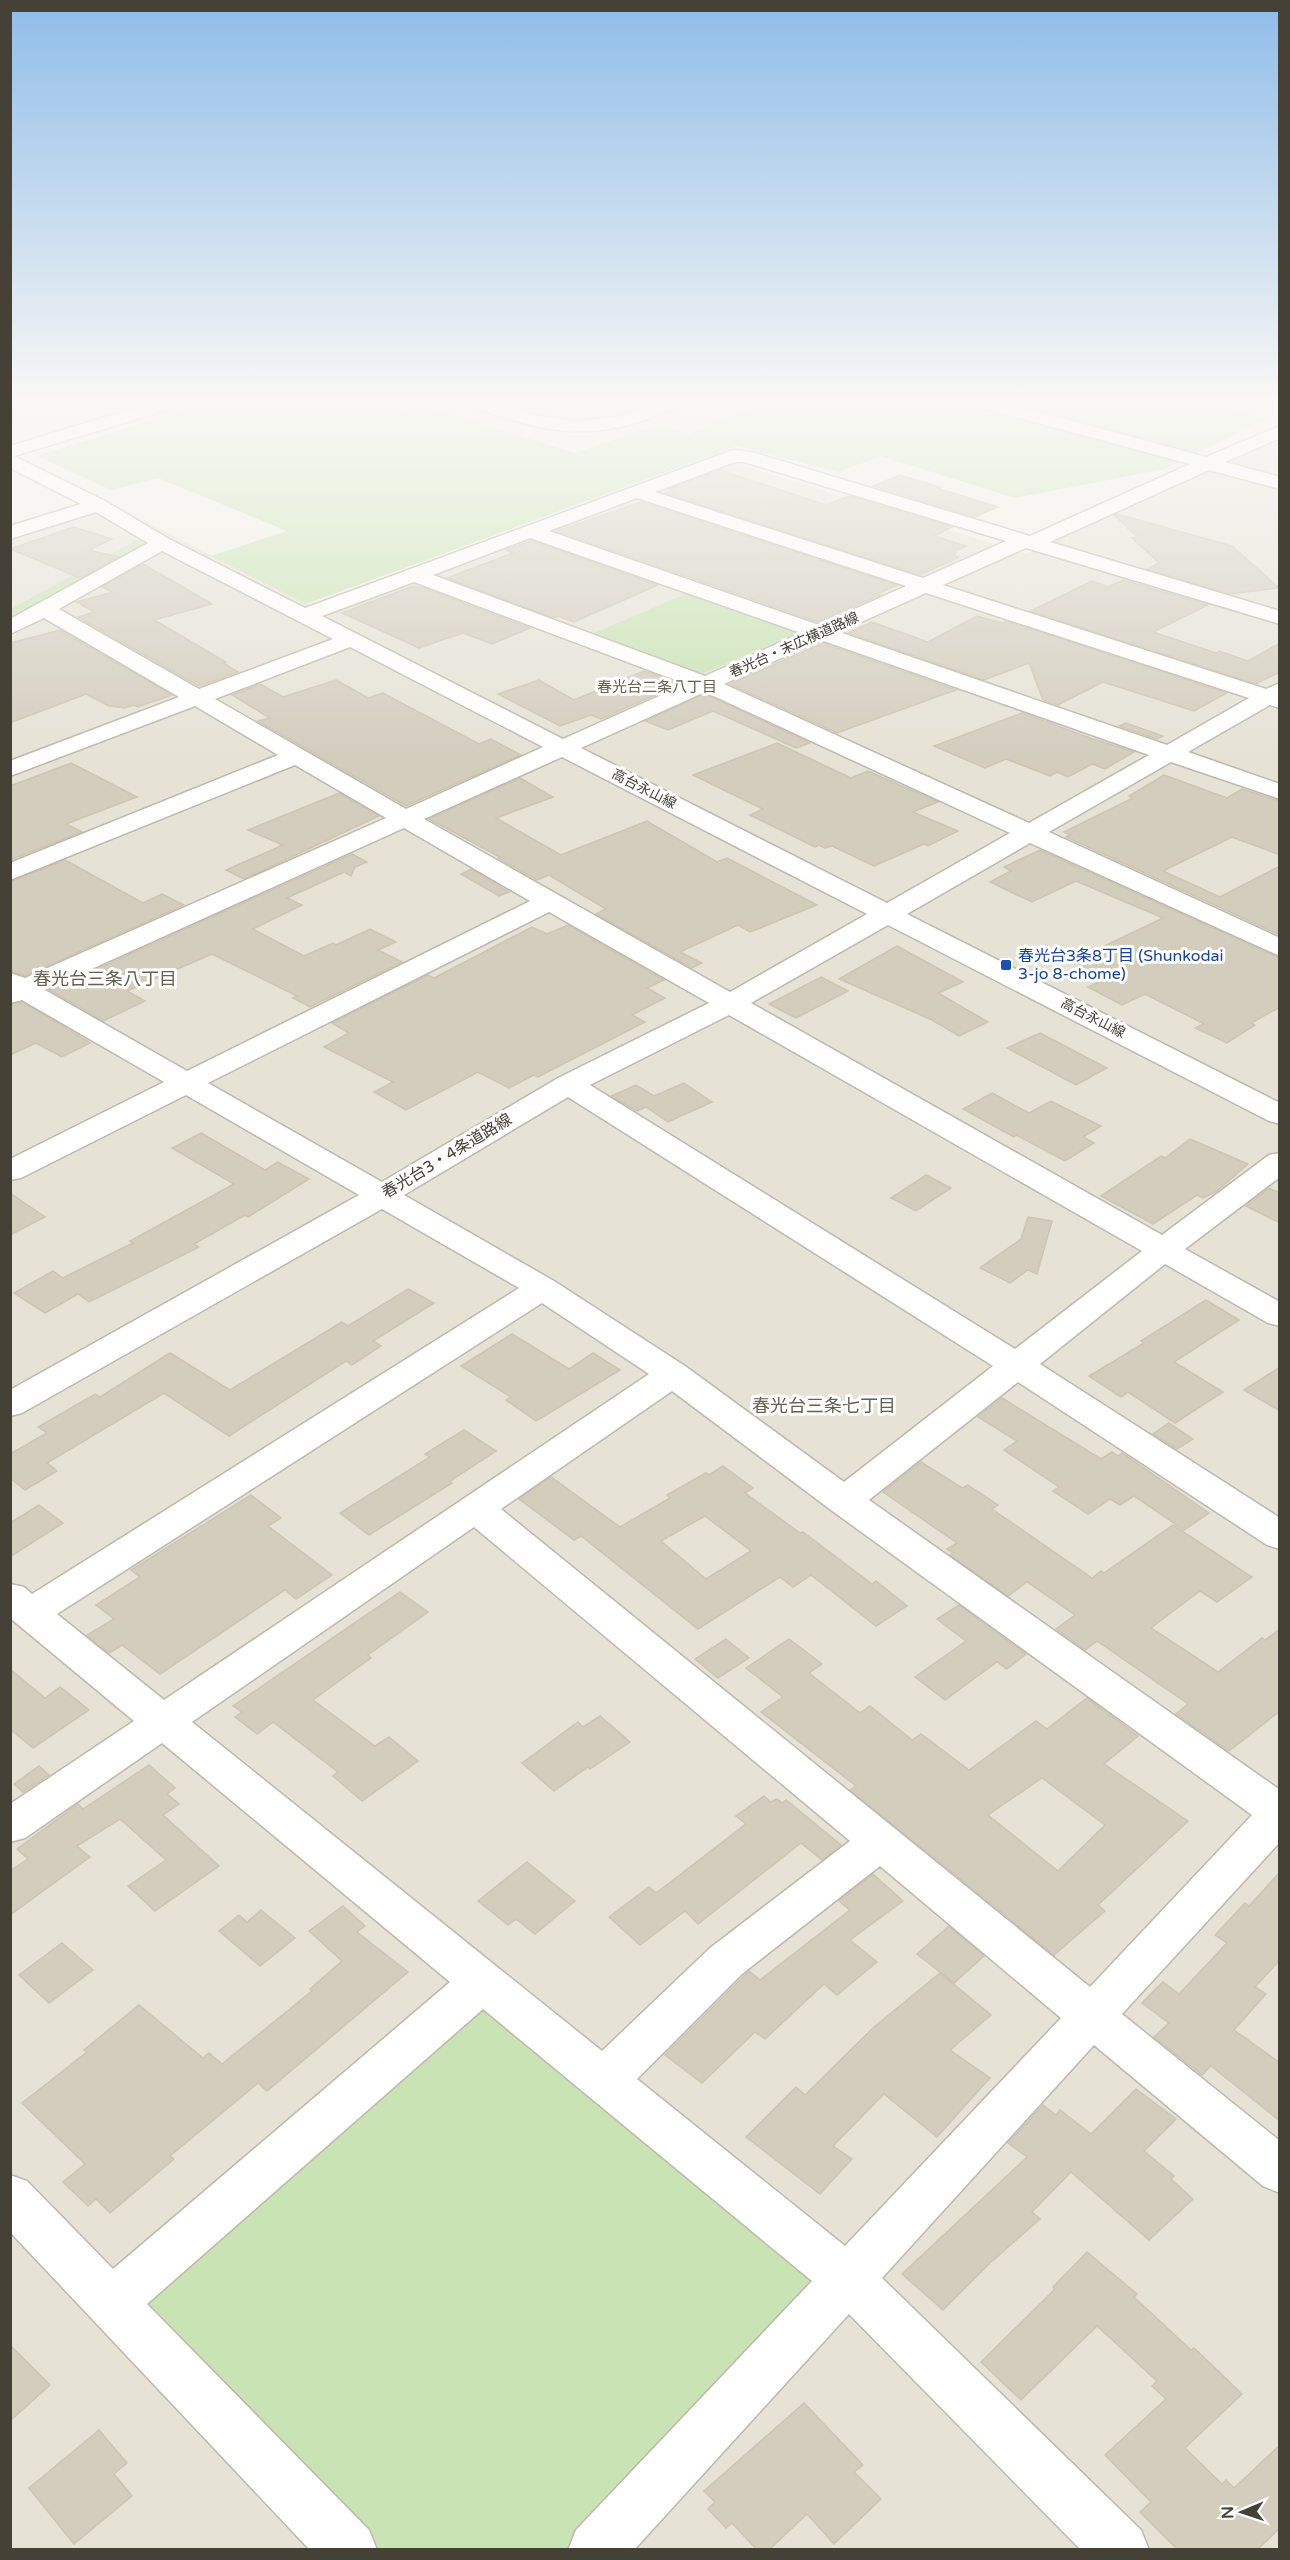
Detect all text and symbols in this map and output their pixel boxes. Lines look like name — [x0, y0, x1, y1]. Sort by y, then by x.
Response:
street label: 春光台・末広横道路線 — [727, 609, 861, 681]
district label: 春光台二条八丁目 — [597, 678, 717, 696]
street label: 高台永山線 — [609, 766, 679, 812]
place label: 春光台3条8丁目 (Shunkodai 3-jo 8-chome) — [1018, 946, 1224, 984]
marker: 春光台3条8丁目 (Shunkodai 3-jo 8-chome) — [999, 958, 1013, 972]
district label: 春光台三条八丁目 — [33, 968, 177, 990]
street label: 高台永山線 — [1058, 995, 1128, 1041]
street label: 春光台3・4条道路線 — [378, 1109, 516, 1203]
district label: 春光台三条七丁目 — [752, 1395, 896, 1417]
north arrow — [1212, 2482, 1272, 2542]
text: N — [1218, 2506, 1238, 2519]

